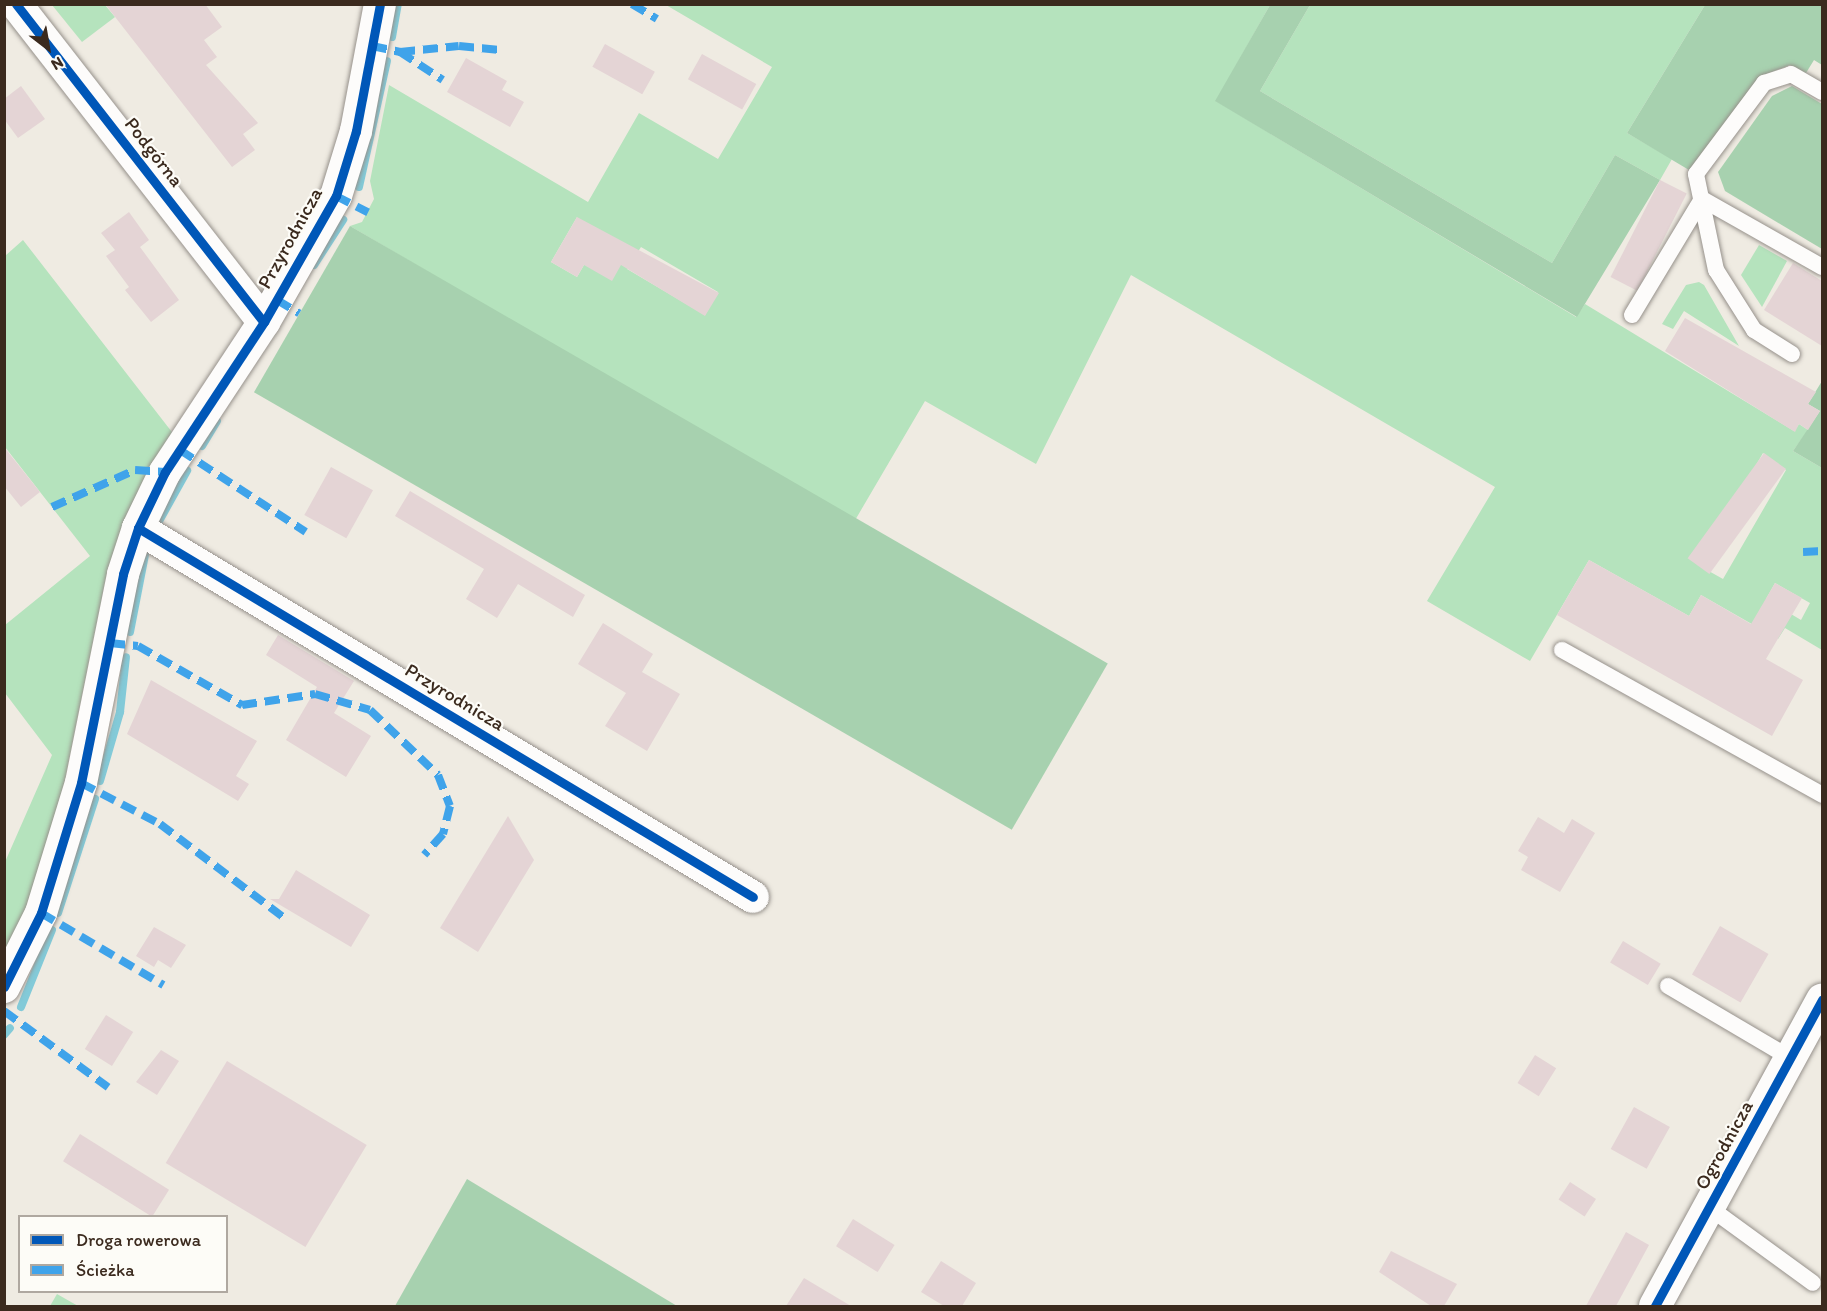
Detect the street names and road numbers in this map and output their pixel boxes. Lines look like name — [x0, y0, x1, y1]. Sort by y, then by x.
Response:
street label: Podgórna — [119, 112, 189, 192]
street label: Przyrodnicza — [252, 183, 328, 293]
street label: Przyrodnicza — [401, 658, 509, 736]
street label: Ogrodnicza — [1690, 1096, 1758, 1194]

